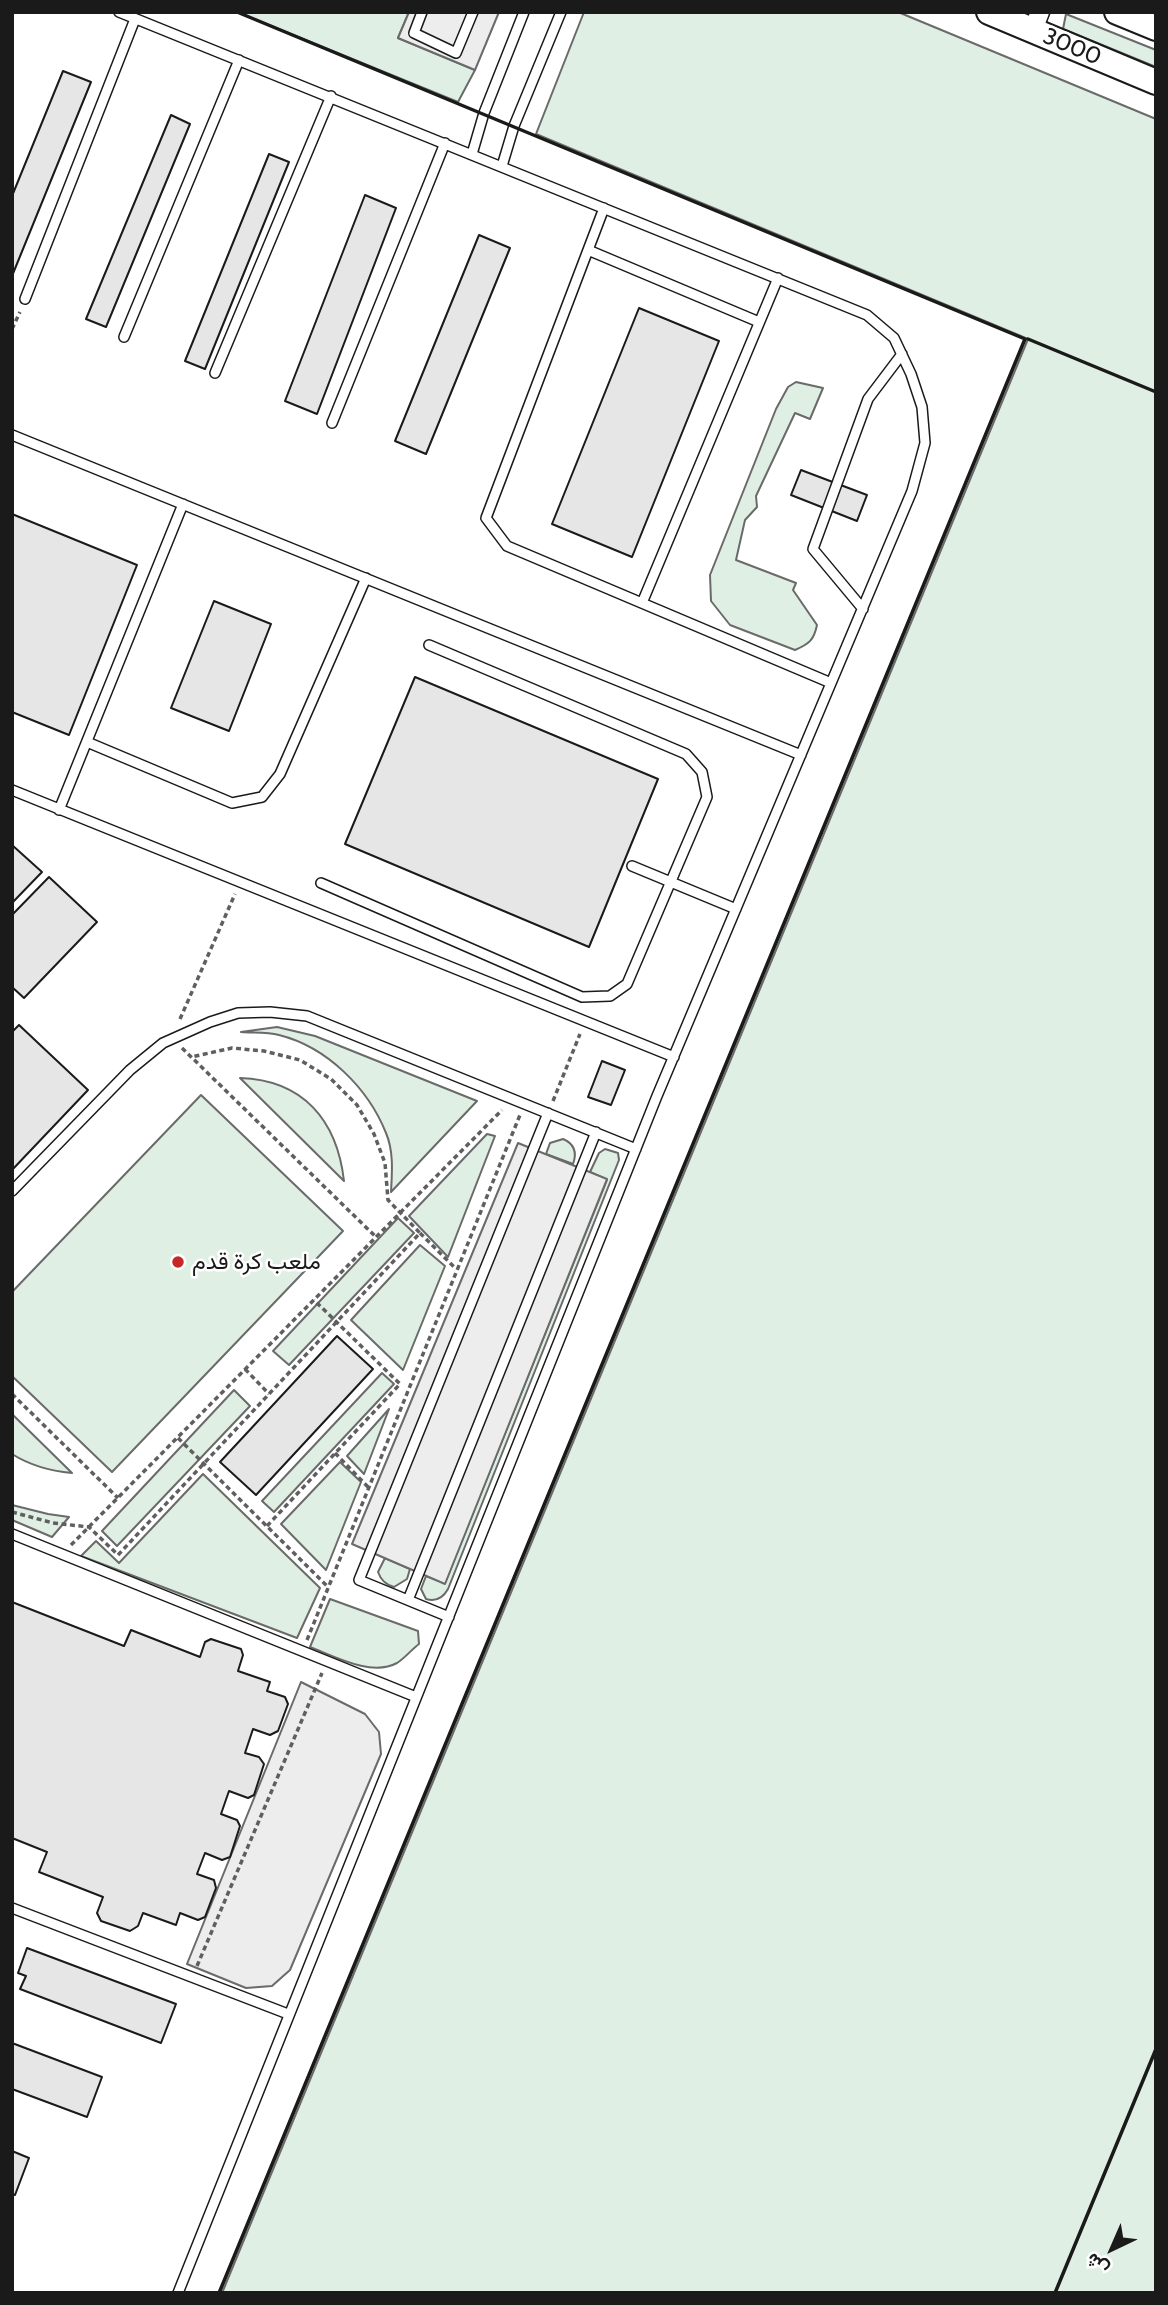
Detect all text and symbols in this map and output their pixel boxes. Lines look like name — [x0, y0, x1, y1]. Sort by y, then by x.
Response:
street label: 3000 — [1039, 22, 1105, 72]
place label: ملعب كرة قدم — [192, 1248, 321, 1276]
marker: ملعب كرة قدم — [170, 1254, 186, 1270]
north arrow — [1077, 2214, 1147, 2284]
text: ش — [1081, 2248, 1113, 2281]

